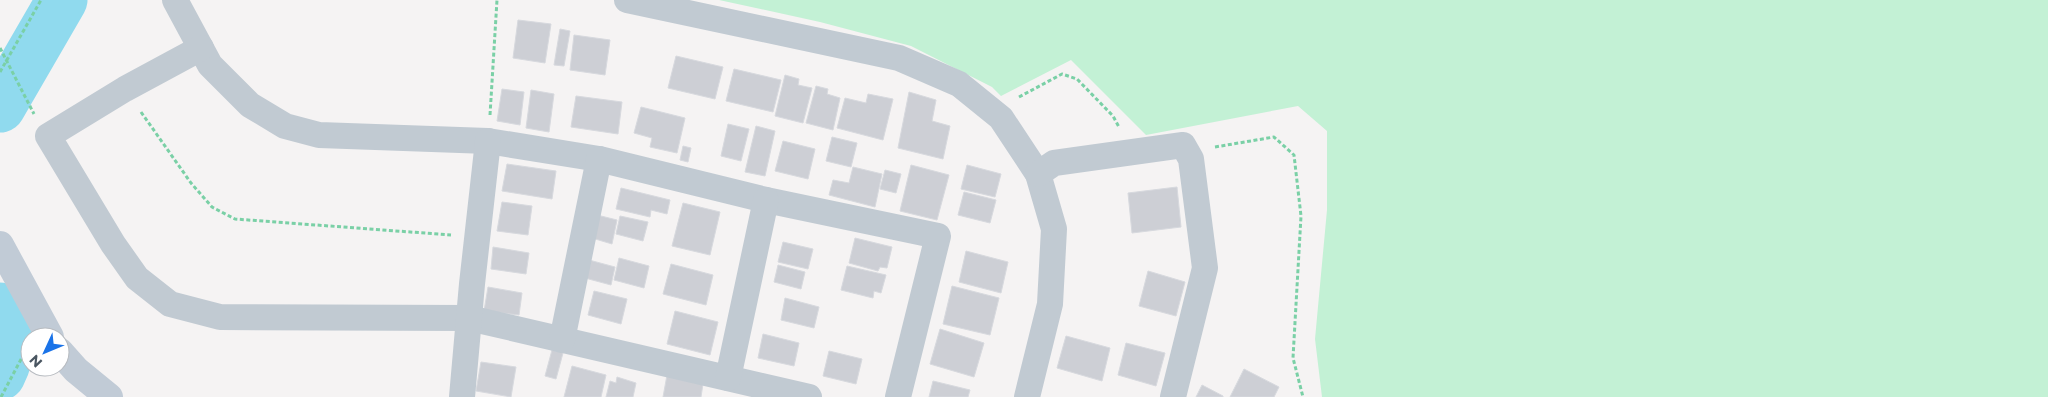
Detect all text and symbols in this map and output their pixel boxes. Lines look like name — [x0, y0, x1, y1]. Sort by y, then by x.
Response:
north arrow — [20, 327, 70, 377]
text: N — [25, 351, 46, 371]

